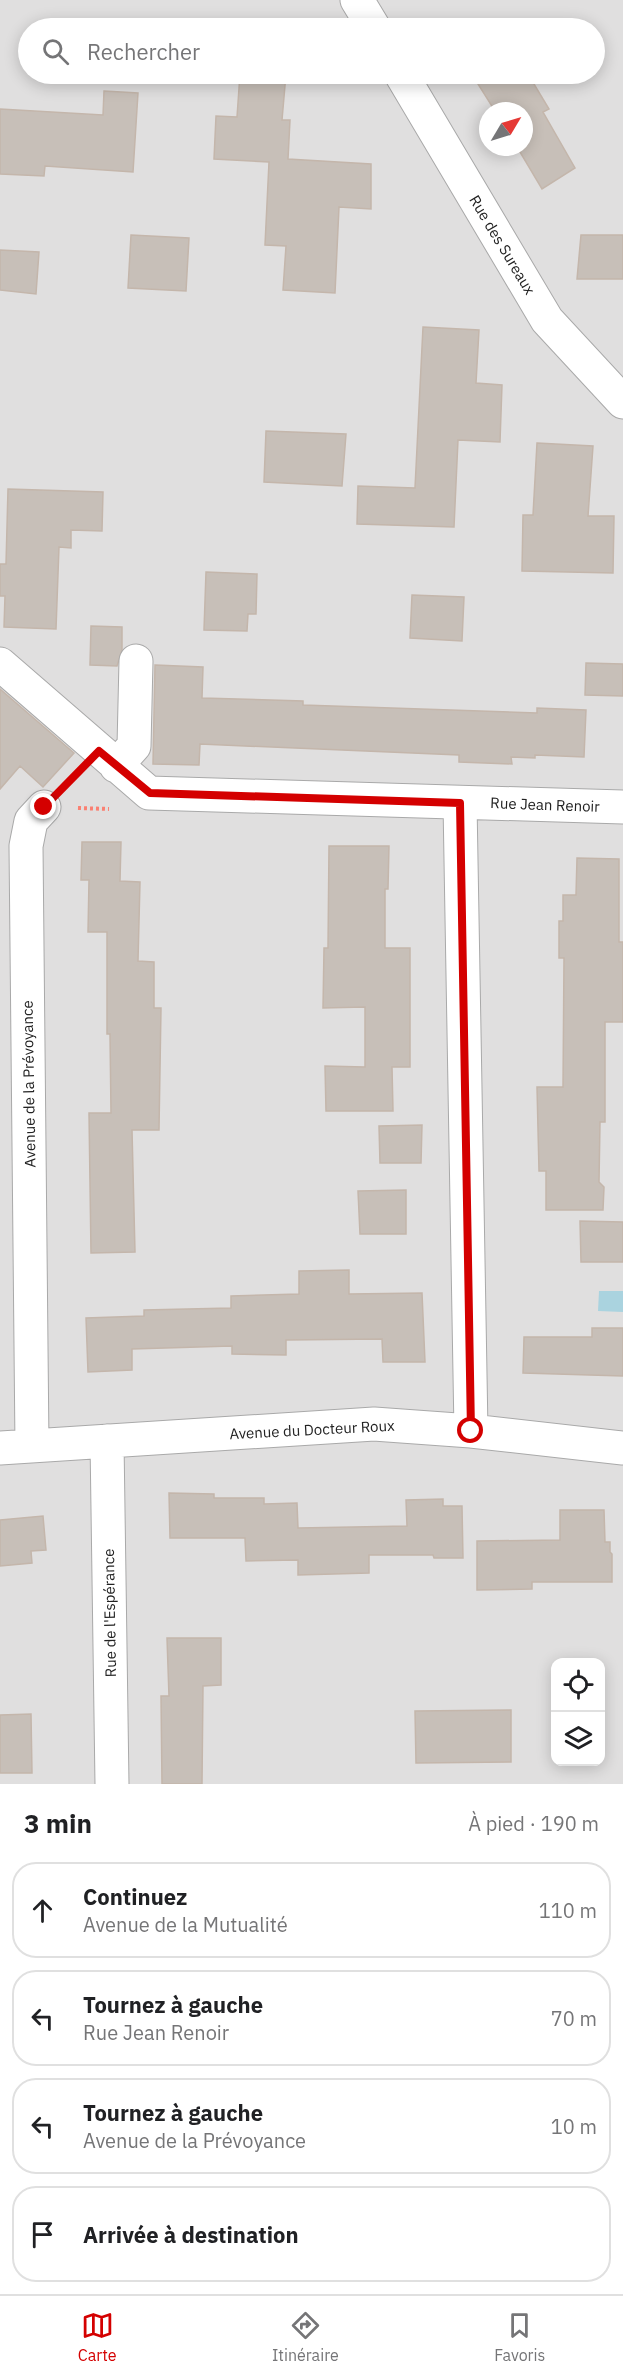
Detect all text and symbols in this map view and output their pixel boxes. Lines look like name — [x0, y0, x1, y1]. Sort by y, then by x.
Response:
search box — [18, 18, 605, 84]
icon: search — [39, 35, 72, 68]
text: Rechercher — [87, 37, 200, 66]
north arrow — [479, 102, 533, 156]
street label: Rue des Sureaux — [465, 192, 540, 298]
route end — [30, 793, 56, 819]
street label: Rue Jean Renoir — [490, 793, 601, 816]
street label: Avenue de la Prévoyance — [18, 1000, 39, 1168]
street label: Avenue du Docteur Roux — [229, 1416, 395, 1443]
route start — [457, 1417, 483, 1443]
street label: Rue de l'Espérance — [99, 1548, 120, 1678]
map controls — [551, 1658, 605, 1766]
button: locate — [551, 1658, 605, 1712]
button: layers — [551, 1712, 605, 1766]
text: 3 min — [24, 1806, 92, 1840]
text: À pied · 190 m — [468, 1810, 599, 1837]
text: Continuez — [83, 1882, 187, 1911]
icon: ahead — [26, 1894, 59, 1927]
text: 110 m — [539, 1897, 597, 1924]
text: Avenue de la Mutualité — [83, 1911, 288, 1938]
text: Tournez à gauche — [83, 1990, 263, 2019]
icon: left — [26, 2002, 59, 2035]
text: 70 m — [551, 2005, 597, 2032]
text: Rue Jean Renoir — [83, 2019, 229, 2046]
text: Tournez à gauche — [83, 2098, 263, 2127]
icon: left — [26, 2110, 59, 2143]
text: 10 m — [551, 2113, 597, 2140]
text: Avenue de la Prévoyance — [83, 2127, 306, 2154]
icon: arrive — [26, 2218, 59, 2251]
text: Arrivée à destination — [83, 2220, 299, 2249]
tab: Carte — [78, 2309, 116, 2365]
tab: Itinéraire — [272, 2309, 339, 2365]
tab: Favoris — [494, 2309, 545, 2365]

